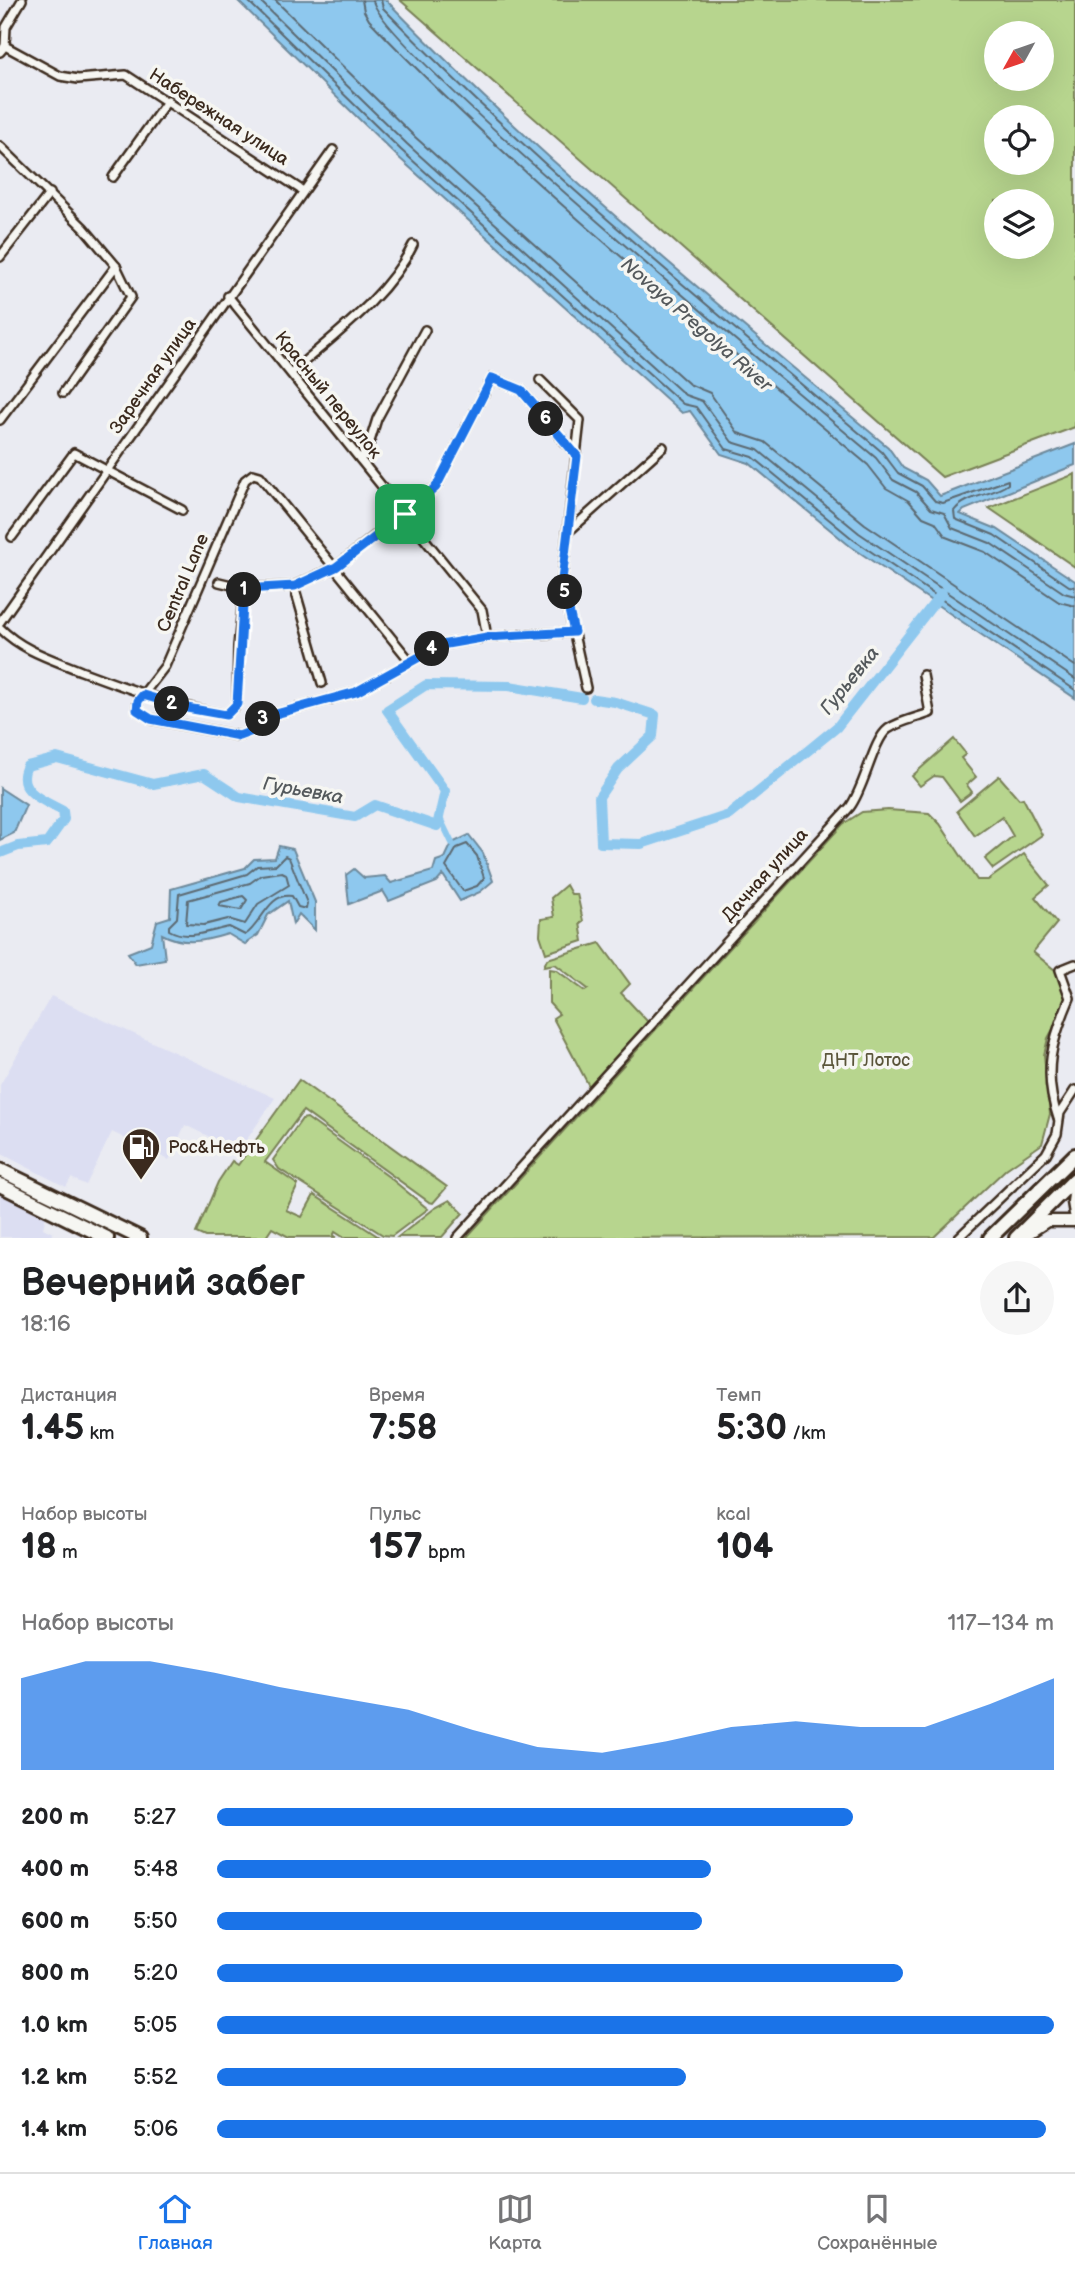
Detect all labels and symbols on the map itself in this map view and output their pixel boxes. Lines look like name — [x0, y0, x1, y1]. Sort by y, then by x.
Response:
north arrow — [984, 21, 1054, 91]
street label: Набережная улица — [145, 64, 293, 170]
water label: Novaya Pregolya River — [616, 253, 777, 398]
street label: Заречная улица — [105, 314, 201, 438]
street label: Красный переулок — [270, 327, 386, 463]
pin: 6 — [528, 402, 564, 436]
pin — [375, 484, 435, 544]
street label: Central Lane — [153, 530, 213, 636]
pin: 1 — [226, 572, 262, 608]
pin: 5 — [548, 574, 582, 610]
pin: 4 — [414, 632, 450, 666]
water label: Гурьевка — [815, 642, 885, 720]
pin: 2 — [154, 686, 190, 722]
pin: 3 — [246, 702, 280, 736]
water label: Гурьевка — [261, 773, 345, 809]
street label: Дачная улица — [718, 824, 813, 926]
park label: ДНТ Лотос — [822, 1050, 910, 1071]
fuel station icon: Рос&Нефть — [120, 1126, 162, 1181]
place label: Рос&Нефть — [168, 1137, 265, 1158]

